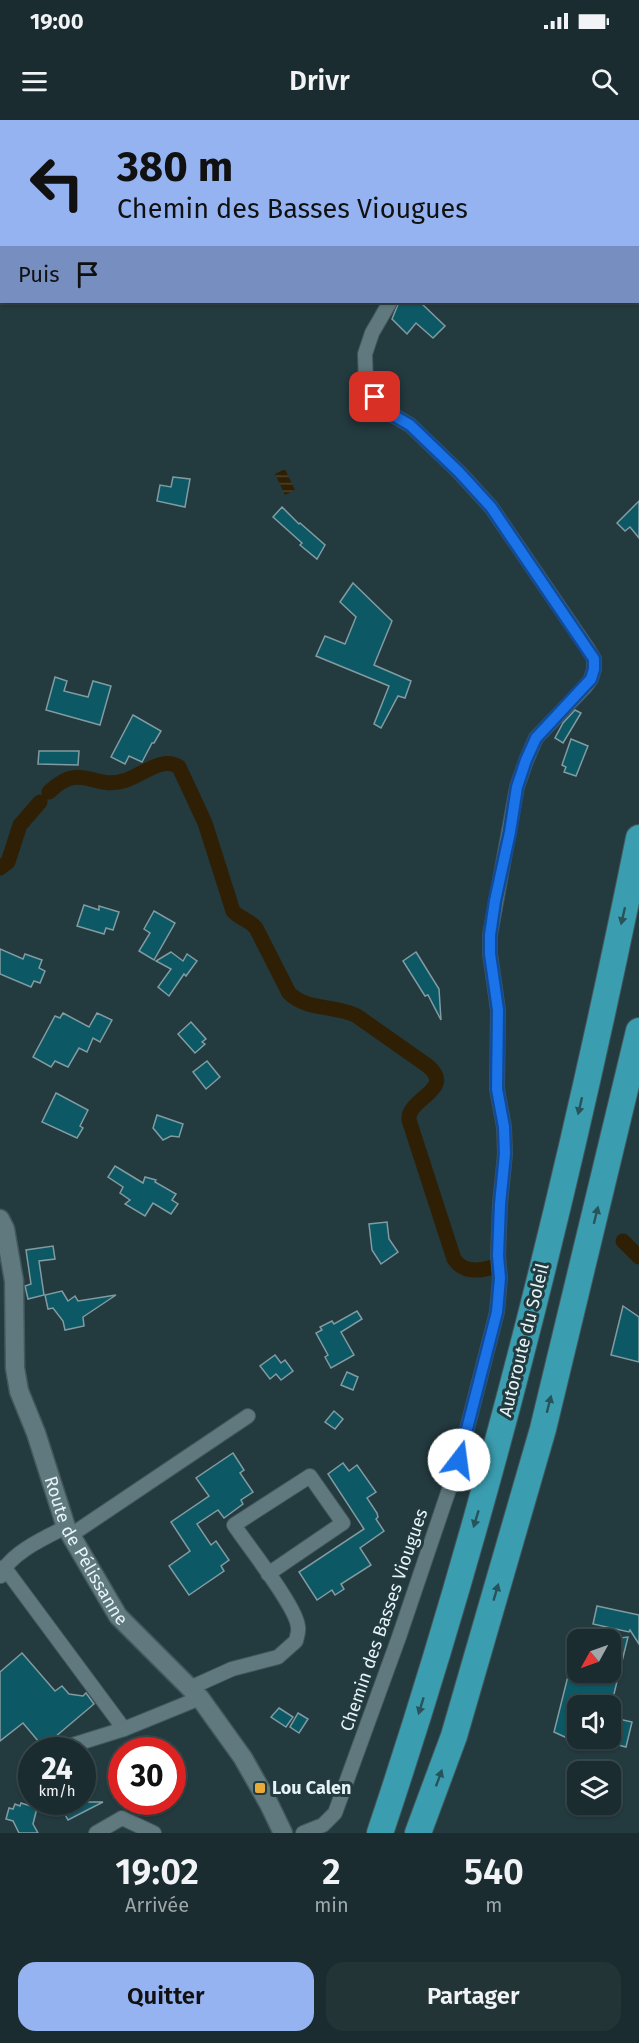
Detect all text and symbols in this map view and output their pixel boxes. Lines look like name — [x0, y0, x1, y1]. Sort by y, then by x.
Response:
text: 19:00 — [30, 8, 84, 35]
icon: menu — [18, 65, 51, 98]
text: Drivr — [289, 65, 350, 97]
icon: search — [588, 65, 621, 98]
text: 380 m — [117, 142, 233, 192]
icon: left — [18, 144, 96, 222]
text: Chemin des Basses Viougues — [117, 193, 468, 225]
icon: arrive — [71, 258, 104, 291]
text: Puis — [18, 261, 59, 288]
pin — [349, 371, 400, 422]
icon: arrive — [358, 380, 391, 413]
one-way arrow — [618, 907, 627, 926]
one-way arrow — [575, 1097, 584, 1116]
one-way arrow — [591, 1206, 601, 1224]
street label: Autoroute du Soleil — [494, 1261, 554, 1419]
one-way arrow — [545, 1395, 555, 1413]
position arrow — [427, 1428, 491, 1492]
street label: Route de Pélissanne — [39, 1473, 132, 1630]
street label: Chemin des Basses Viougues — [336, 1506, 432, 1734]
one-way arrow — [471, 1510, 480, 1528]
one-way arrow — [492, 1583, 501, 1601]
north arrow — [567, 1629, 621, 1683]
map controls — [567, 1629, 621, 1815]
button: sound — [567, 1695, 621, 1749]
one-way arrow — [416, 1697, 425, 1715]
speed limit sign: 30 — [108, 1737, 186, 1815]
text: 24 — [41, 1751, 73, 1787]
button: layers — [567, 1761, 621, 1815]
one-way arrow — [435, 1769, 444, 1787]
place label: Lou Calen — [272, 1777, 351, 1799]
marker: Lou Calen — [253, 1781, 267, 1795]
text: km/h — [38, 1782, 76, 1800]
text: 19:02 — [115, 1850, 199, 1894]
text: 2 — [322, 1850, 341, 1894]
text: 540 — [464, 1850, 524, 1894]
text: Arrivée — [125, 1893, 189, 1917]
text: min — [314, 1893, 349, 1917]
text: m — [485, 1893, 502, 1917]
button: Quitter — [18, 1962, 314, 2031]
button: Partager — [326, 1962, 621, 2031]

